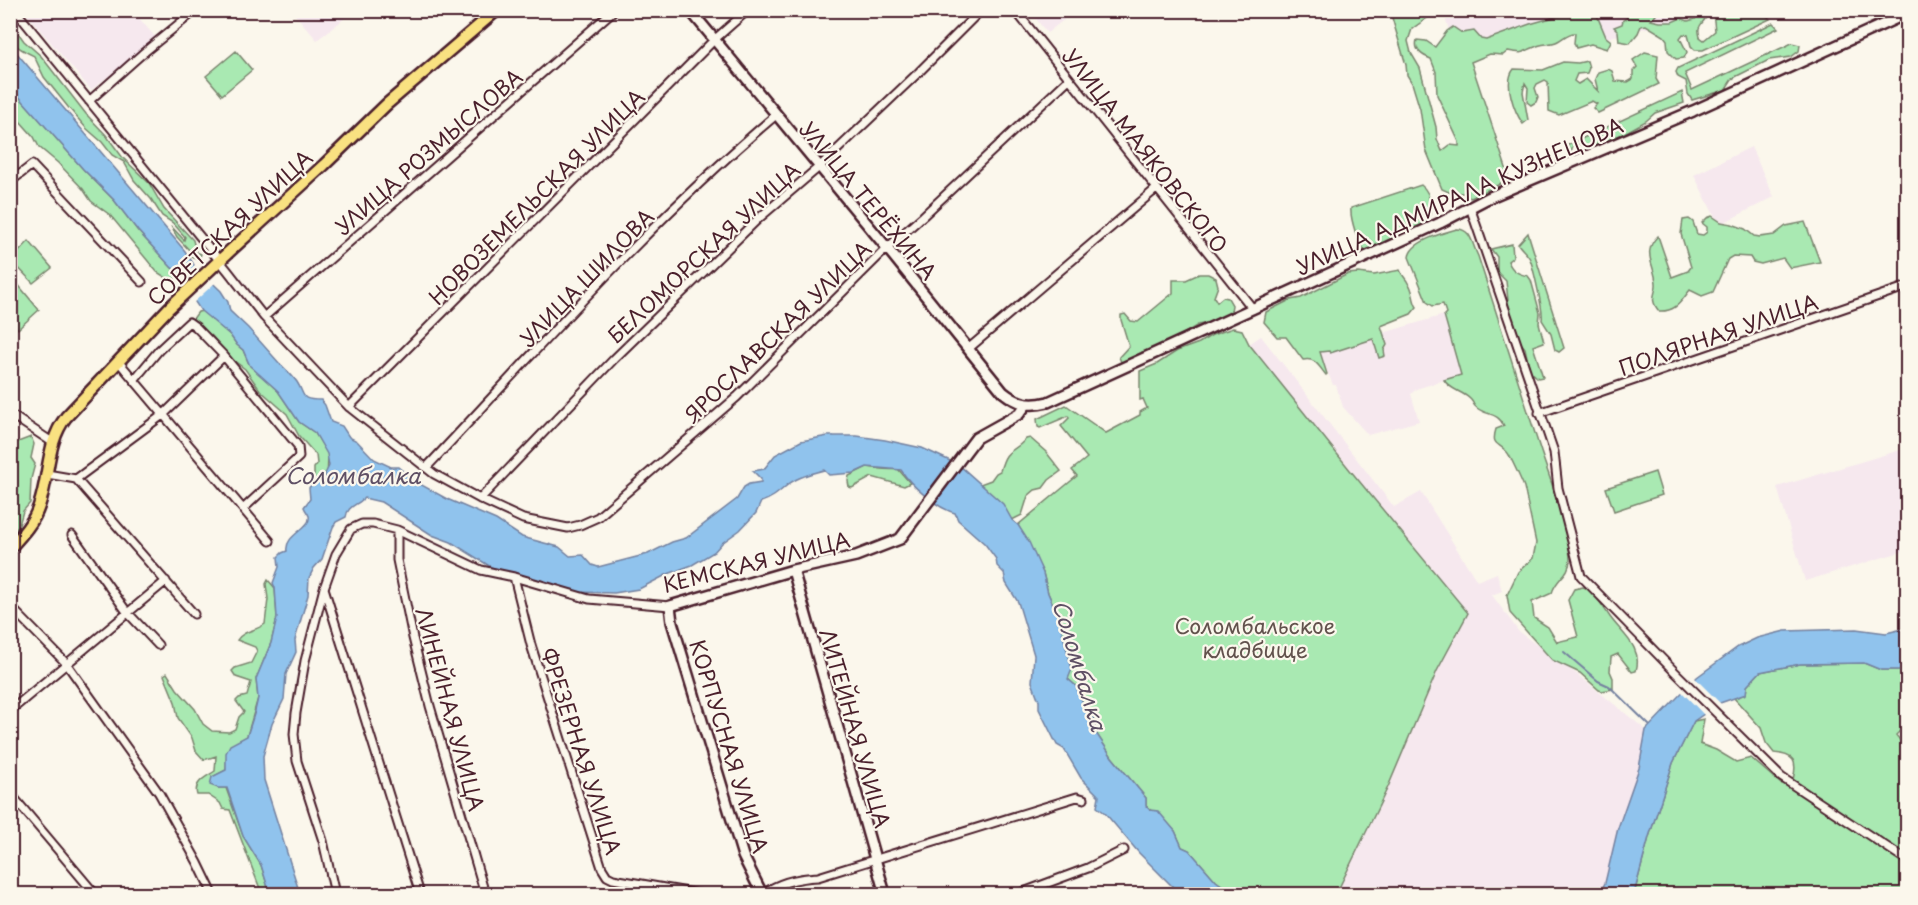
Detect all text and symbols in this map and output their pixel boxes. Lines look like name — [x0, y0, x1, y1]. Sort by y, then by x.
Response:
street label: УЛИЦА МАЯКОВСКОГО — [1056, 41, 1236, 259]
street label: УЛИЦА РОЗМЫСЛОВА — [327, 60, 529, 242]
street label: НОВОЗЕМЕЛЬСКАЯ УЛИЦА — [421, 81, 651, 311]
street label: УЛИЦА АДМИРАЛА КУЗНЕЦОВА — [1290, 108, 1628, 282]
street label: УЛИЦА ТЕРЁХИНА — [793, 114, 945, 286]
street label: СОВЕТСКАЯ УЛИЦА — [139, 142, 319, 312]
street label: БЕЛОМОРСКАЯ УЛИЦА — [599, 154, 807, 350]
street label: УЛИЦА ШИЛОВА — [511, 201, 661, 353]
street label: ЯРОСЛАВСКАЯ УЛИЦА — [675, 233, 878, 430]
street label: ПОЛЯРНАЯ УЛИЦА — [1614, 285, 1822, 383]
water label: Соломбалка — [285, 458, 422, 491]
street label: КЕМСКАЯ УЛИЦА — [659, 522, 853, 600]
water label: Соломбалка — [1045, 595, 1117, 736]
street label: ЛИНЕЙНАЯ УЛИЦА — [408, 604, 494, 814]
park label: Соломбальское кладбище — [1174, 609, 1336, 665]
street label: ЛИТЕЙНАЯ УЛИЦА — [812, 625, 900, 831]
street label: КОРПУСНАЯ УЛИЦА — [682, 635, 778, 857]
street label: ФРЕЗЕРНАЯ УЛИЦА — [533, 644, 631, 858]

